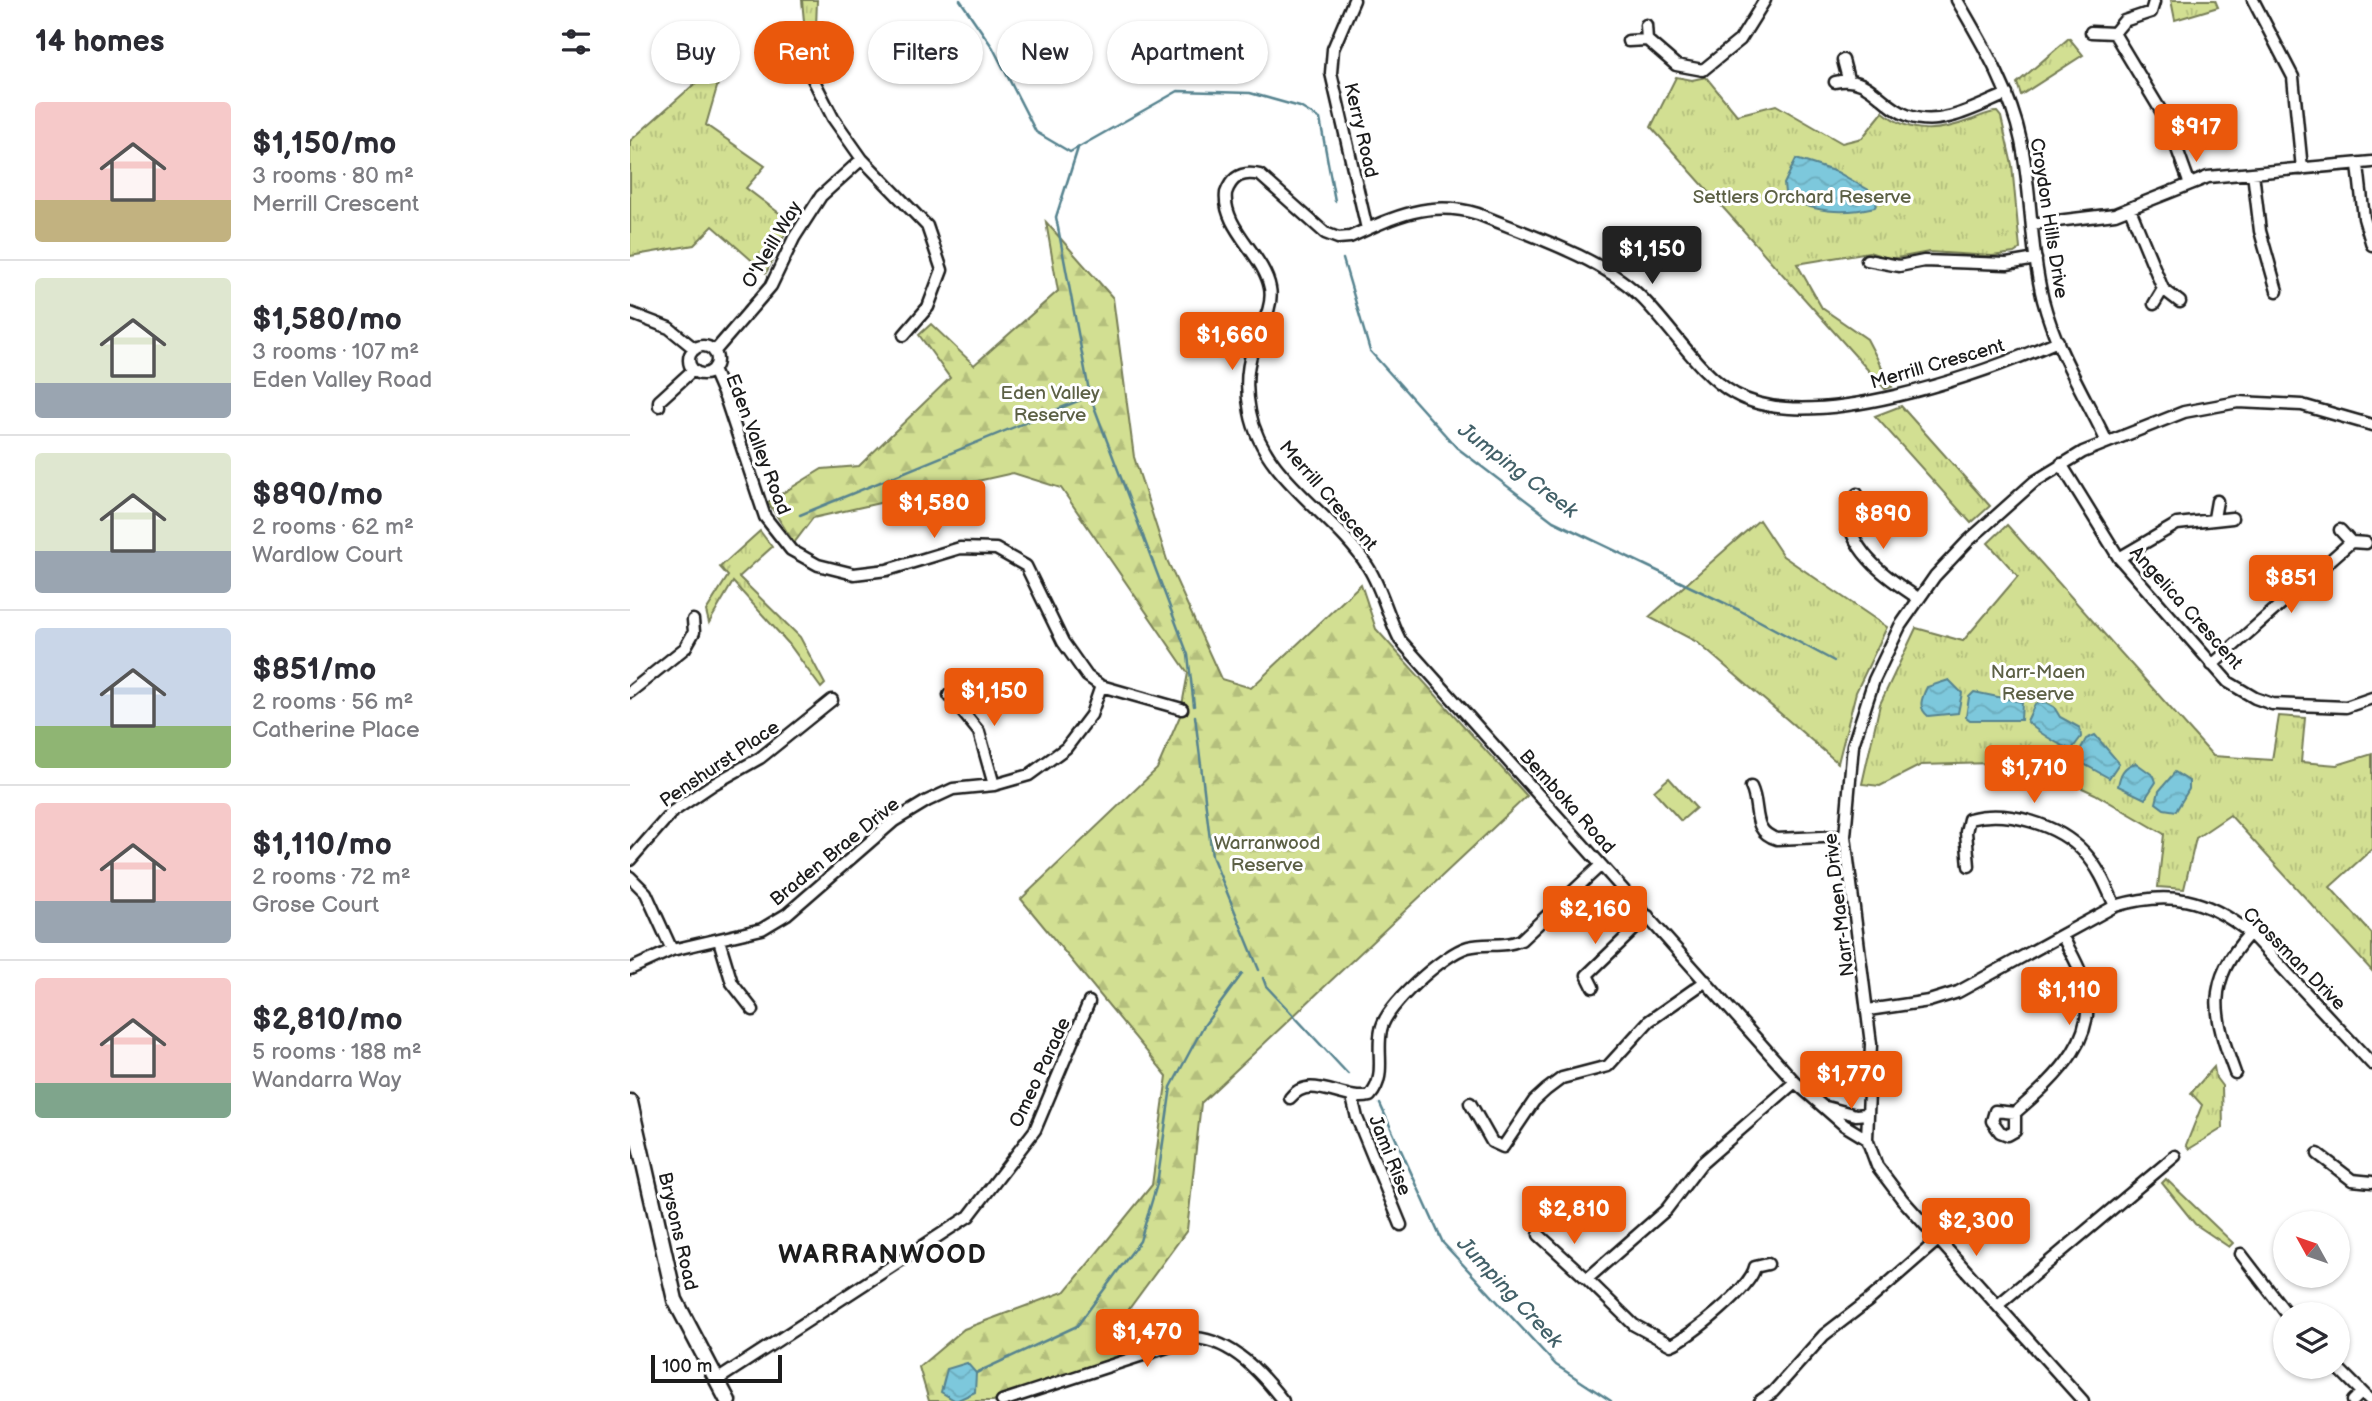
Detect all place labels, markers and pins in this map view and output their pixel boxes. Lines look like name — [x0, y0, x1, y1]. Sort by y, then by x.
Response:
pin: $917 — [2155, 104, 2237, 164]
pin: $1,150 — [1595, 226, 1709, 286]
pin: $1,660 — [1175, 312, 1289, 372]
pin: $1,580 — [877, 480, 991, 540]
pin: $890 — [1842, 491, 1924, 551]
pin: $851 — [2250, 556, 2332, 615]
pin: $1,150 — [937, 668, 1051, 728]
pin: $1,710 — [1977, 746, 2091, 805]
pin: $2,160 — [1538, 886, 1652, 946]
pin: $1,110 — [2012, 968, 2126, 1027]
pin: $1,770 — [1794, 1052, 1908, 1111]
pin: $2,810 — [1517, 1186, 1631, 1246]
pin: $2,300 — [1919, 1198, 2033, 1258]
pin: $1,470 — [1090, 1310, 1204, 1369]

